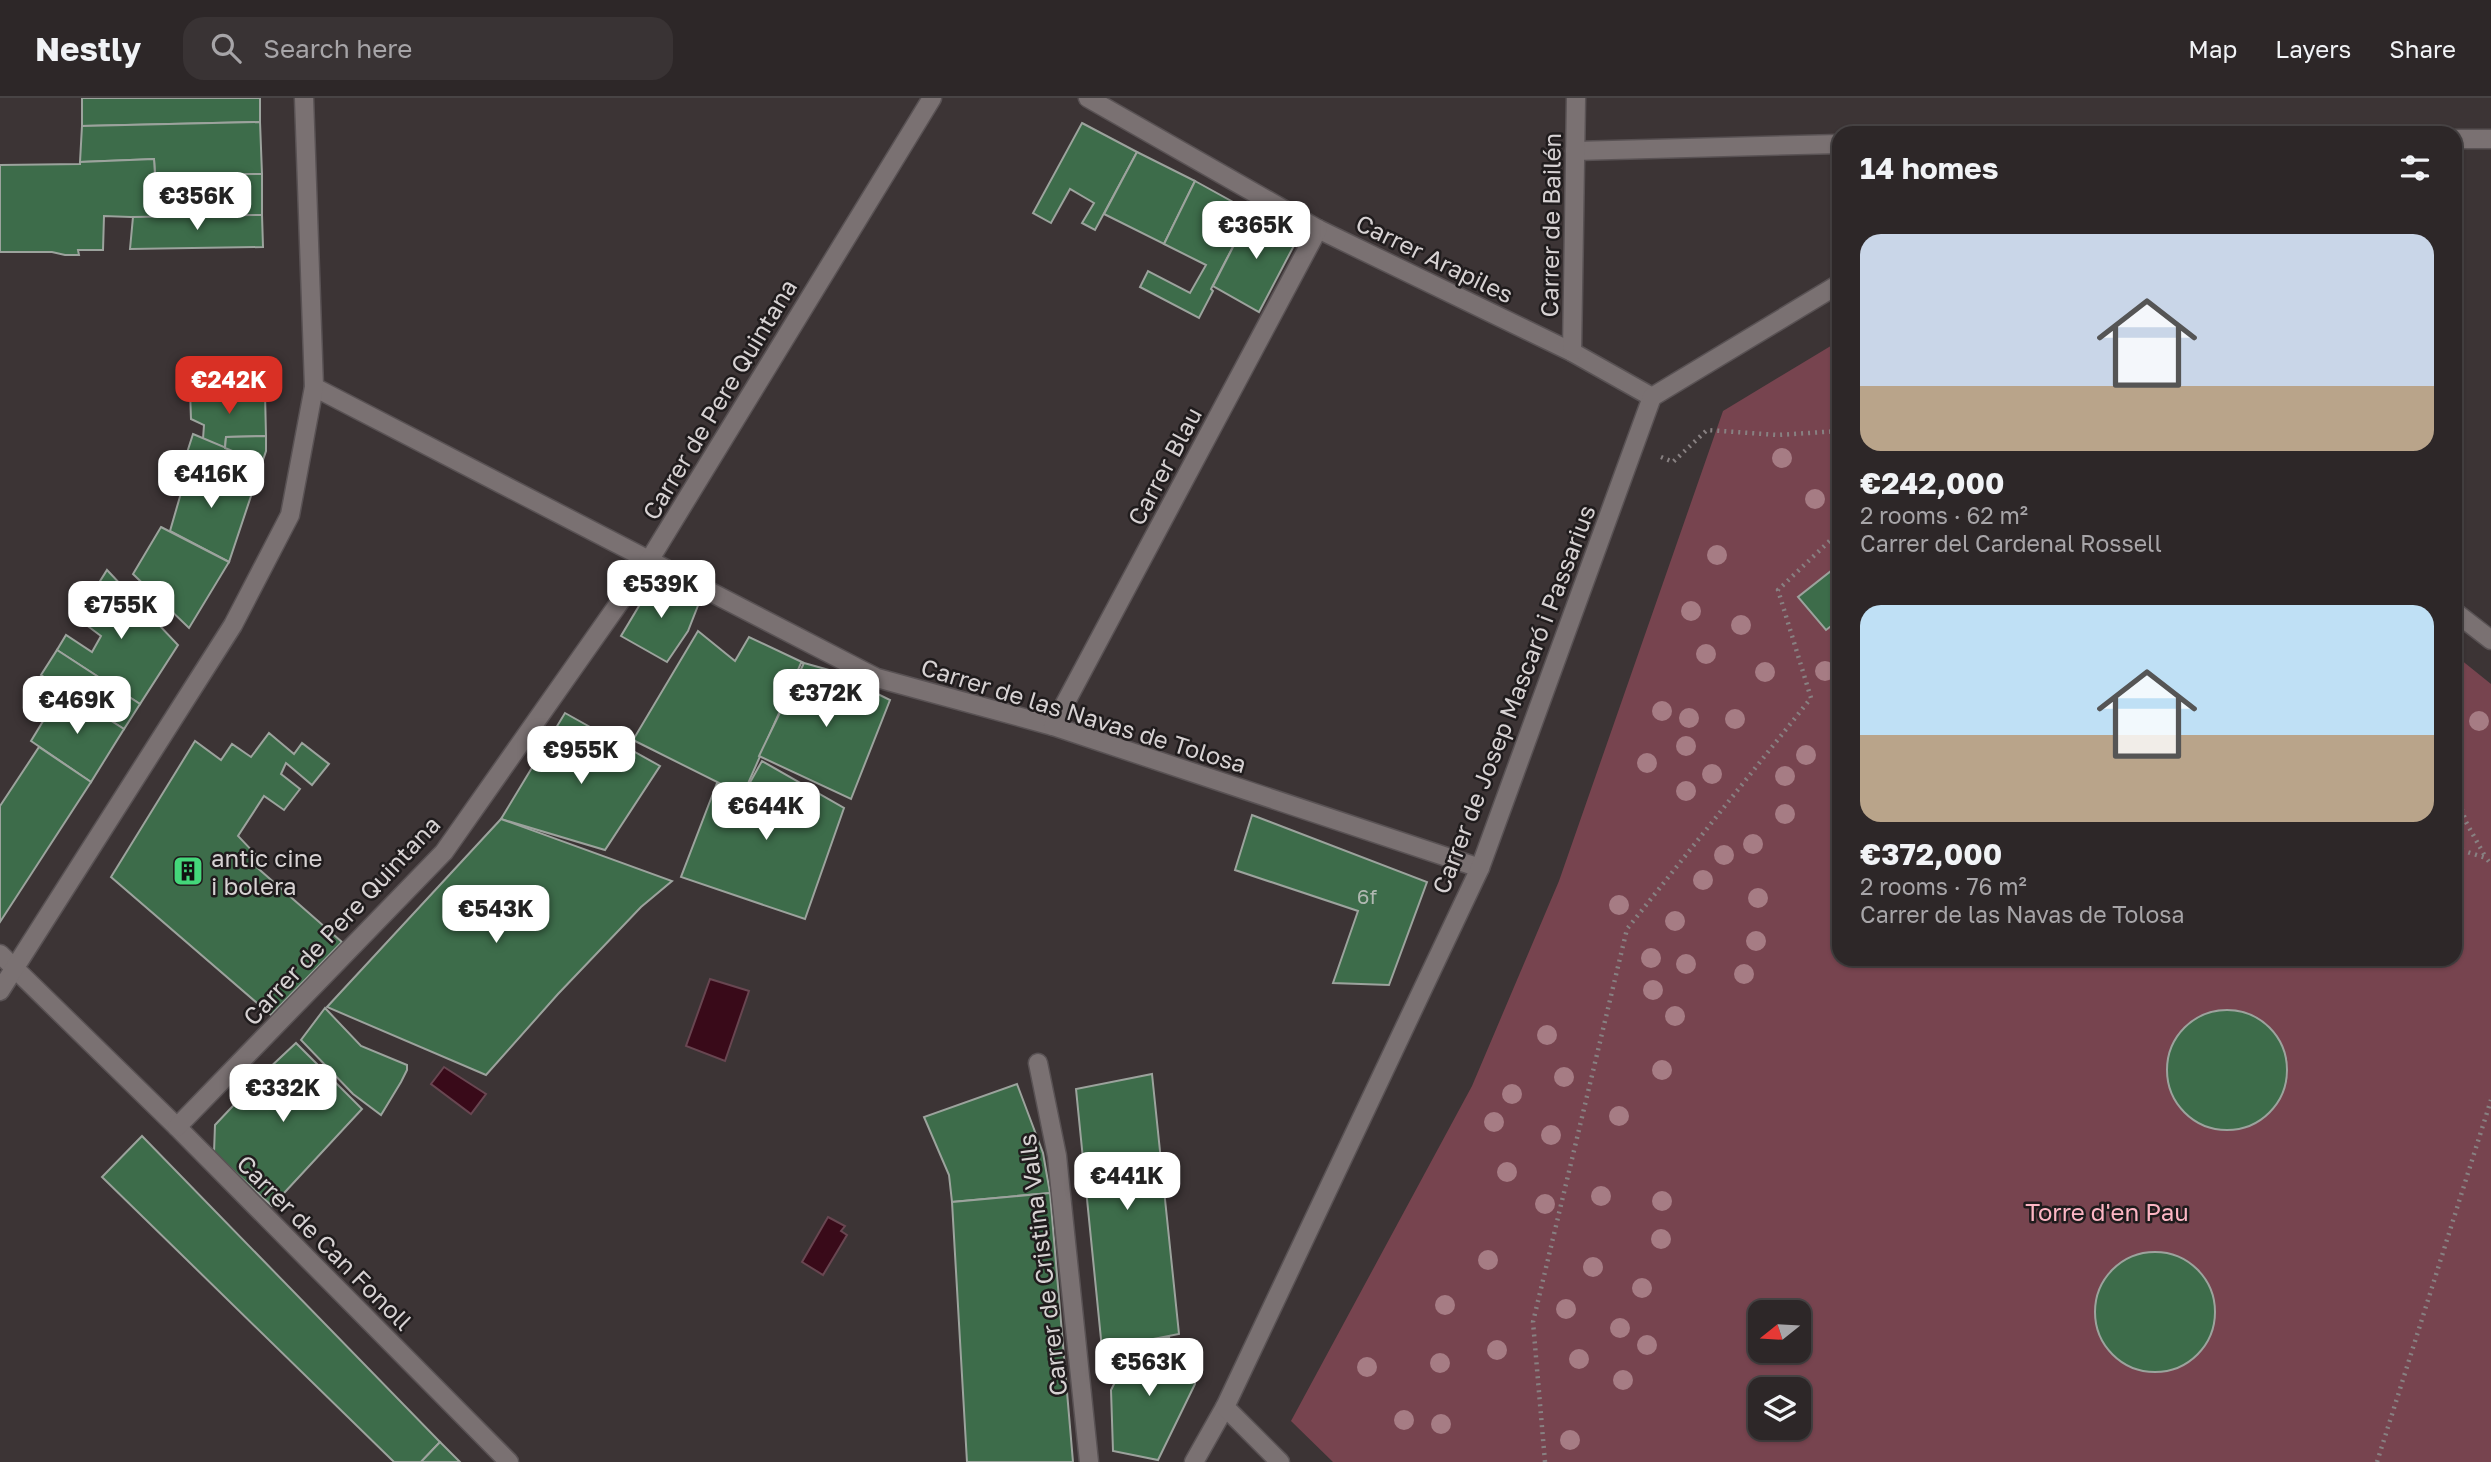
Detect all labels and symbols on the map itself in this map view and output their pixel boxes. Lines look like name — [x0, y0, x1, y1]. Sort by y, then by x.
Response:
street label: Carrer de Bailén — [1534, 133, 1566, 317]
pin: €356K — [148, 172, 246, 232]
pin: €365K — [1207, 202, 1305, 261]
street label: Carrer Arapiles — [1351, 207, 1519, 309]
street label: Carrer de Pere Quintana — [636, 273, 802, 525]
pin: €242K — [180, 356, 278, 416]
street label: Carrer Blau — [1121, 402, 1207, 530]
pin: €416K — [162, 450, 260, 510]
street label: Carrer de Josep Mascaró i Passarius — [1425, 501, 1601, 897]
pin: €539K — [612, 560, 710, 620]
pin: €755K — [72, 582, 170, 641]
street label: Carrer de las Navas de Tolosa — [918, 652, 1250, 778]
pin: €372K — [777, 670, 875, 729]
pin: €469K — [28, 676, 126, 736]
pin: €955K — [532, 726, 630, 786]
pin: €644K — [717, 782, 815, 842]
street label: Carrer de Pere Quintana — [236, 809, 446, 1031]
place label: antic cine i bolera — [211, 843, 322, 900]
building icon: antic cine i bolera — [171, 854, 205, 888]
house number: 6f — [1357, 883, 1378, 909]
pin: €543K — [447, 886, 545, 945]
pin: €332K — [234, 1065, 332, 1124]
street label: Carrer de Cristina Valls — [1012, 1132, 1072, 1398]
street label: Carrer de Can Fonoll — [231, 1148, 419, 1336]
pin: €441K — [1078, 1152, 1176, 1212]
park label: Torre d'en Pau — [2025, 1197, 2189, 1226]
north arrow — [1748, 1300, 1811, 1363]
pin: €563K — [1100, 1338, 1198, 1398]

